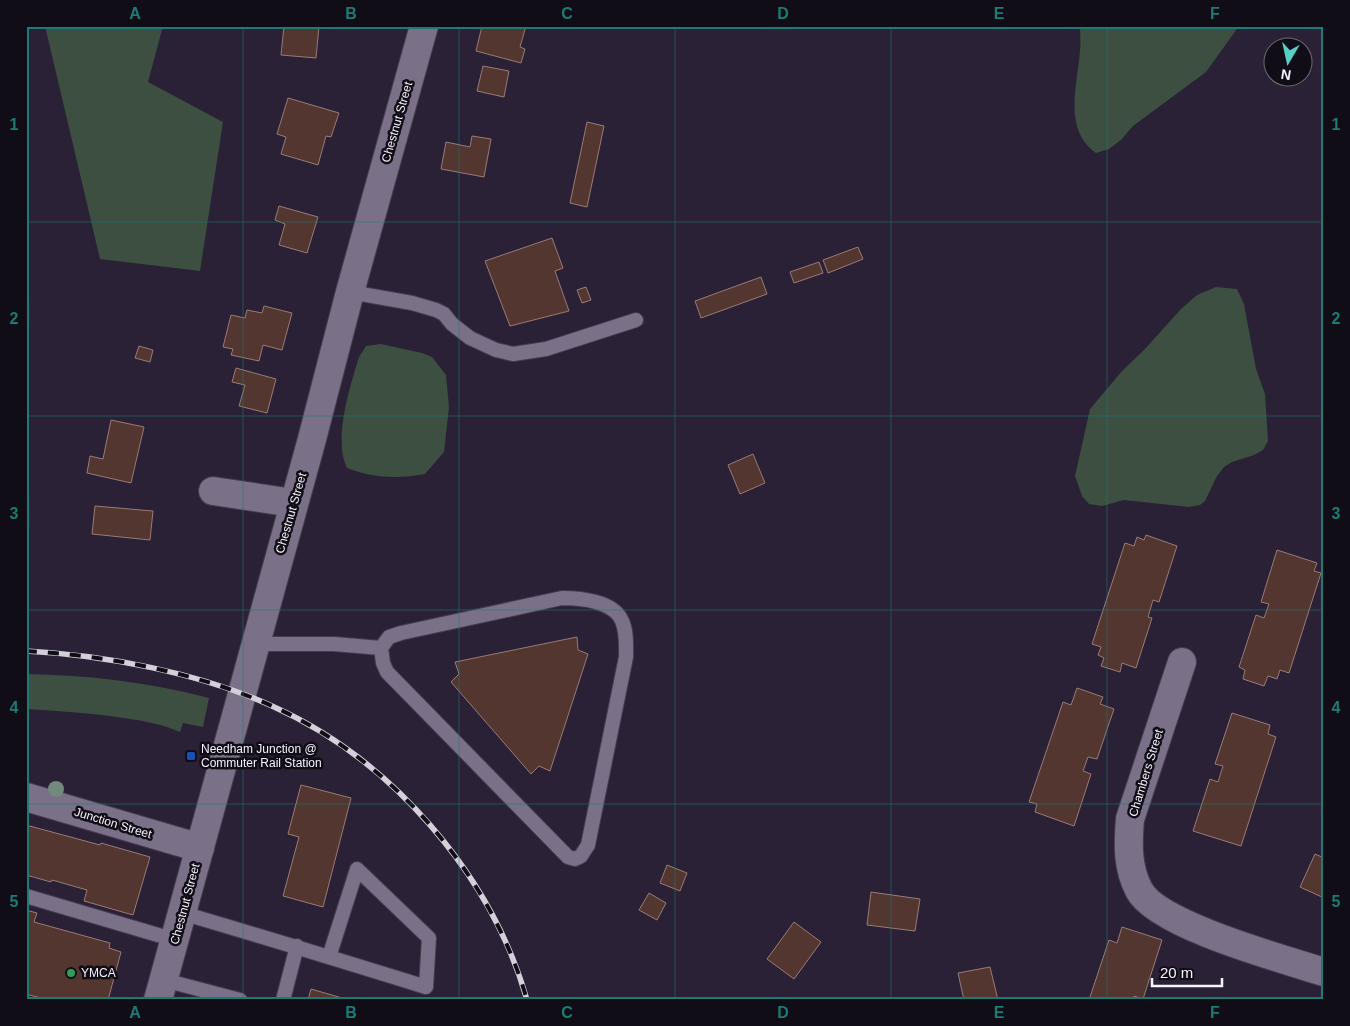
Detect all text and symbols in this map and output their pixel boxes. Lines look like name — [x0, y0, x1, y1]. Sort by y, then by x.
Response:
text: A — [129, 5, 141, 22]
text: B — [345, 5, 357, 22]
text: C — [561, 5, 573, 22]
text: D — [777, 5, 789, 22]
text: E — [994, 5, 1005, 22]
text: F — [1210, 5, 1220, 22]
north arrow — [1262, 38, 1312, 88]
text: N — [1280, 66, 1292, 84]
street label: Chestnut Street — [379, 79, 415, 164]
text: 1 — [10, 116, 19, 133]
text: 1 — [1332, 116, 1341, 133]
text: 2 — [10, 310, 19, 327]
text: 2 — [1332, 310, 1341, 327]
street label: Chestnut Street — [273, 470, 309, 555]
text: 3 — [10, 505, 19, 522]
text: 3 — [1332, 505, 1341, 522]
text: 4 — [10, 699, 19, 716]
text: 4 — [1332, 699, 1341, 716]
street label: Chambers Street — [1126, 727, 1166, 818]
place label: Needham Junction @ Commuter Rail Station — [201, 742, 322, 770]
marker: Needham Junction @ Commuter Rail Station — [185, 750, 197, 762]
street label: Junction Street — [73, 805, 154, 842]
street label: Chestnut Street — [167, 861, 203, 946]
text: 5 — [10, 893, 19, 910]
text: 5 — [1332, 893, 1341, 910]
scale bar — [1152, 956, 1222, 988]
text: 20 m — [1160, 964, 1193, 981]
place label: YMCA — [81, 966, 116, 980]
marker: YMCA — [65, 967, 77, 979]
text: A — [129, 1004, 141, 1021]
text: B — [345, 1004, 357, 1021]
text: C — [561, 1004, 573, 1021]
text: D — [777, 1004, 789, 1021]
text: E — [994, 1004, 1005, 1021]
text: F — [1210, 1004, 1220, 1021]

